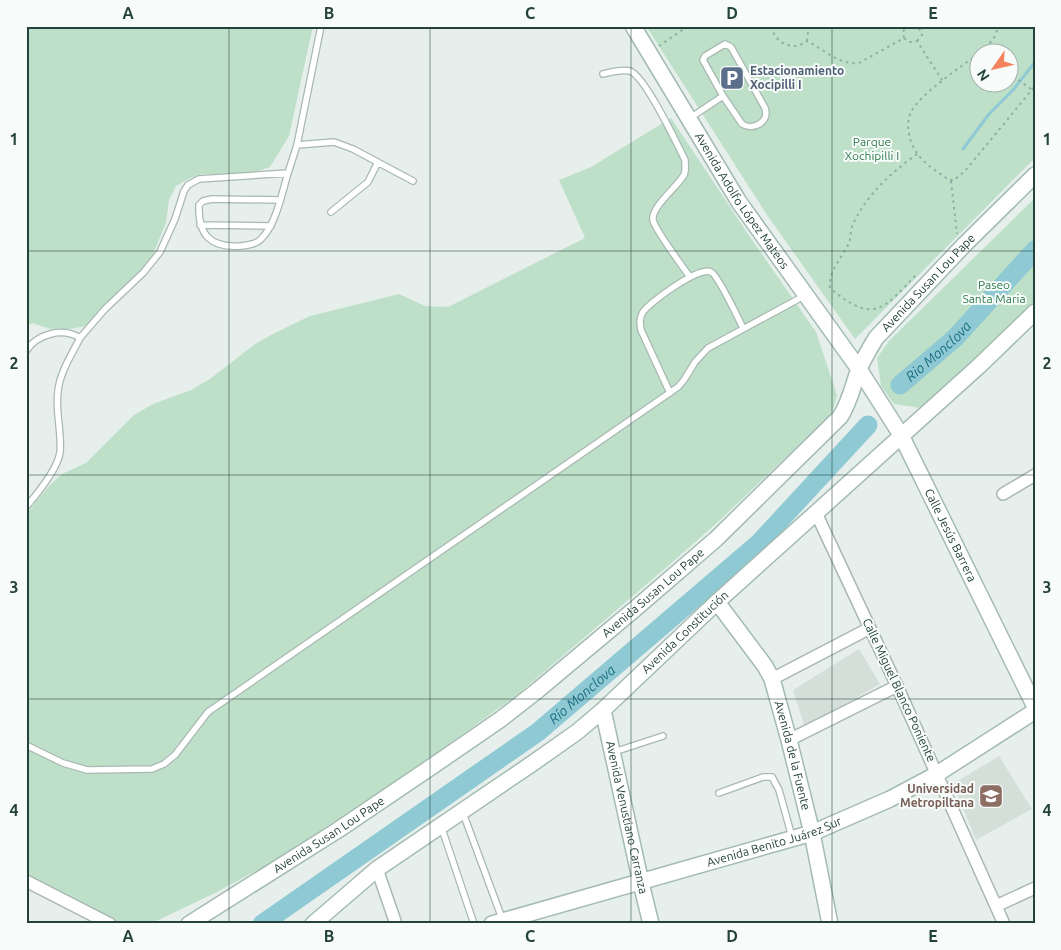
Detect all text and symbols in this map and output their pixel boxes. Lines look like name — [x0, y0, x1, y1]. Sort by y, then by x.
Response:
text: A — [122, 4, 134, 22]
text: B — [324, 4, 334, 22]
text: C — [525, 4, 535, 22]
text: D — [726, 4, 738, 22]
text: E — [928, 4, 938, 22]
north arrow — [968, 42, 1018, 92]
place label: Estacionamiento Xocipilli I — [750, 64, 844, 91]
parking icon: Estacionamiento Xocipilli I — [719, 65, 745, 91]
text: N — [974, 66, 993, 84]
text: 1 — [9, 130, 19, 148]
street label: Avenida Adolfo López Mateos — [693, 130, 792, 271]
text: 1 — [1042, 130, 1052, 148]
park label: Parque Xochipilli I — [845, 135, 899, 162]
street label: Avenida Susan Lou Pape — [879, 231, 977, 334]
park label: Paseo Santa Maria — [962, 278, 1026, 305]
water label: Rio Monclova — [902, 318, 975, 385]
text: 2 — [9, 354, 19, 372]
text: 2 — [1042, 354, 1052, 372]
street label: Calle Jesús Barrera — [922, 486, 979, 584]
street label: Avenida Susan Lou Pape — [599, 545, 706, 640]
text: 3 — [9, 578, 19, 596]
text: 3 — [1042, 578, 1052, 596]
street label: Avenida Constitución — [639, 588, 731, 676]
street label: Calle Miguel Blanco Poniente — [860, 616, 938, 763]
water label: Río Monclova — [545, 661, 619, 727]
street label: Avenida de la Fuente — [772, 699, 813, 811]
street label: Avenida Venustiano Carranza — [604, 740, 650, 895]
place label: Universidad Metropiltana — [900, 782, 974, 809]
school or university icon: Universidad Metropiltana — [978, 783, 1004, 809]
street label: Avenida Susan Lou Pape — [271, 794, 387, 875]
text: 4 — [9, 801, 19, 819]
text: 4 — [1042, 801, 1052, 819]
street label: Avenida Benito Juárez Sur — [705, 814, 844, 869]
text: A — [122, 927, 134, 945]
text: B — [324, 927, 334, 945]
text: C — [525, 927, 535, 945]
text: D — [726, 927, 738, 945]
text: E — [928, 927, 938, 945]

